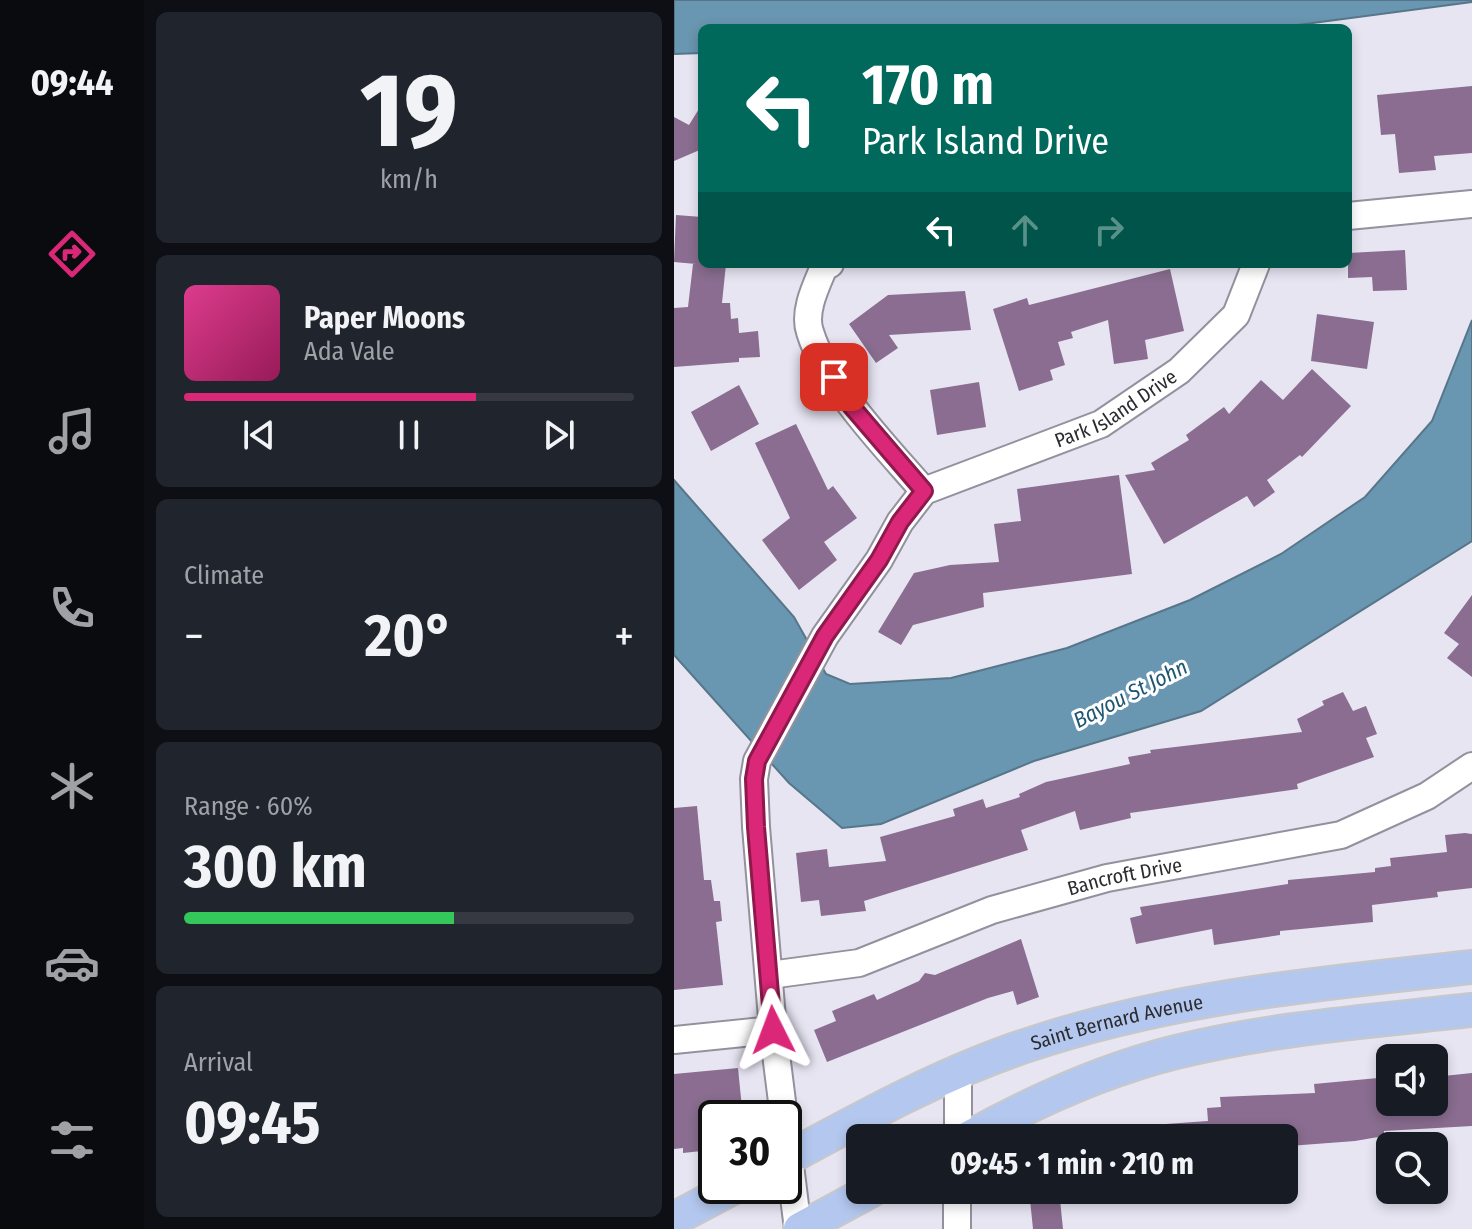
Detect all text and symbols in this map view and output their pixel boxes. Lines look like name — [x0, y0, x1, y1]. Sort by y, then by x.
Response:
text: 19 — [360, 49, 458, 174]
text: 170 m — [862, 52, 994, 119]
icon: left — [730, 56, 834, 160]
text: 09:44 — [30, 61, 114, 105]
text: Park Island Drive — [862, 120, 1109, 164]
text: km/h — [380, 164, 438, 195]
icon: left — [919, 208, 963, 252]
icon: ahead — [1003, 208, 1047, 252]
icon: right — [1087, 208, 1131, 252]
icon: directions — [44, 226, 100, 282]
text: Paper Moons — [304, 300, 465, 336]
text: Ada Vale — [304, 336, 395, 367]
pin — [800, 343, 868, 411]
icon: arrive — [812, 355, 856, 399]
street label: Park Island Drive — [1051, 364, 1181, 452]
icon: music — [44, 403, 100, 459]
icon: previous — [237, 413, 281, 457]
icon: pause — [387, 413, 431, 457]
icon: next — [537, 413, 581, 457]
text: Climate — [184, 560, 264, 591]
icon: phone — [44, 580, 100, 636]
text: 20° — [365, 600, 453, 672]
text: − — [184, 610, 204, 663]
text: + — [614, 610, 634, 663]
water label: Bayou St John — [1069, 653, 1192, 734]
icon: climate — [44, 758, 100, 814]
text: Range · 60% — [184, 791, 313, 822]
text: 300 km — [184, 831, 367, 903]
street label: Bancroft Drive — [1065, 852, 1184, 900]
icon: car — [44, 935, 100, 991]
position arrow — [731, 988, 815, 1072]
street label: Saint Bernard Avenue — [1028, 990, 1205, 1055]
map controls — [1376, 1044, 1448, 1204]
button: sound — [1376, 1044, 1448, 1116]
text: Arrival — [184, 1047, 253, 1078]
text: 09:45 — [184, 1087, 320, 1159]
speed limit sign: 30 — [698, 1100, 802, 1204]
icon: filters — [44, 1112, 100, 1168]
button: search — [1376, 1132, 1448, 1204]
text: 09:45 · 1 min · 210 m — [950, 1146, 1194, 1182]

